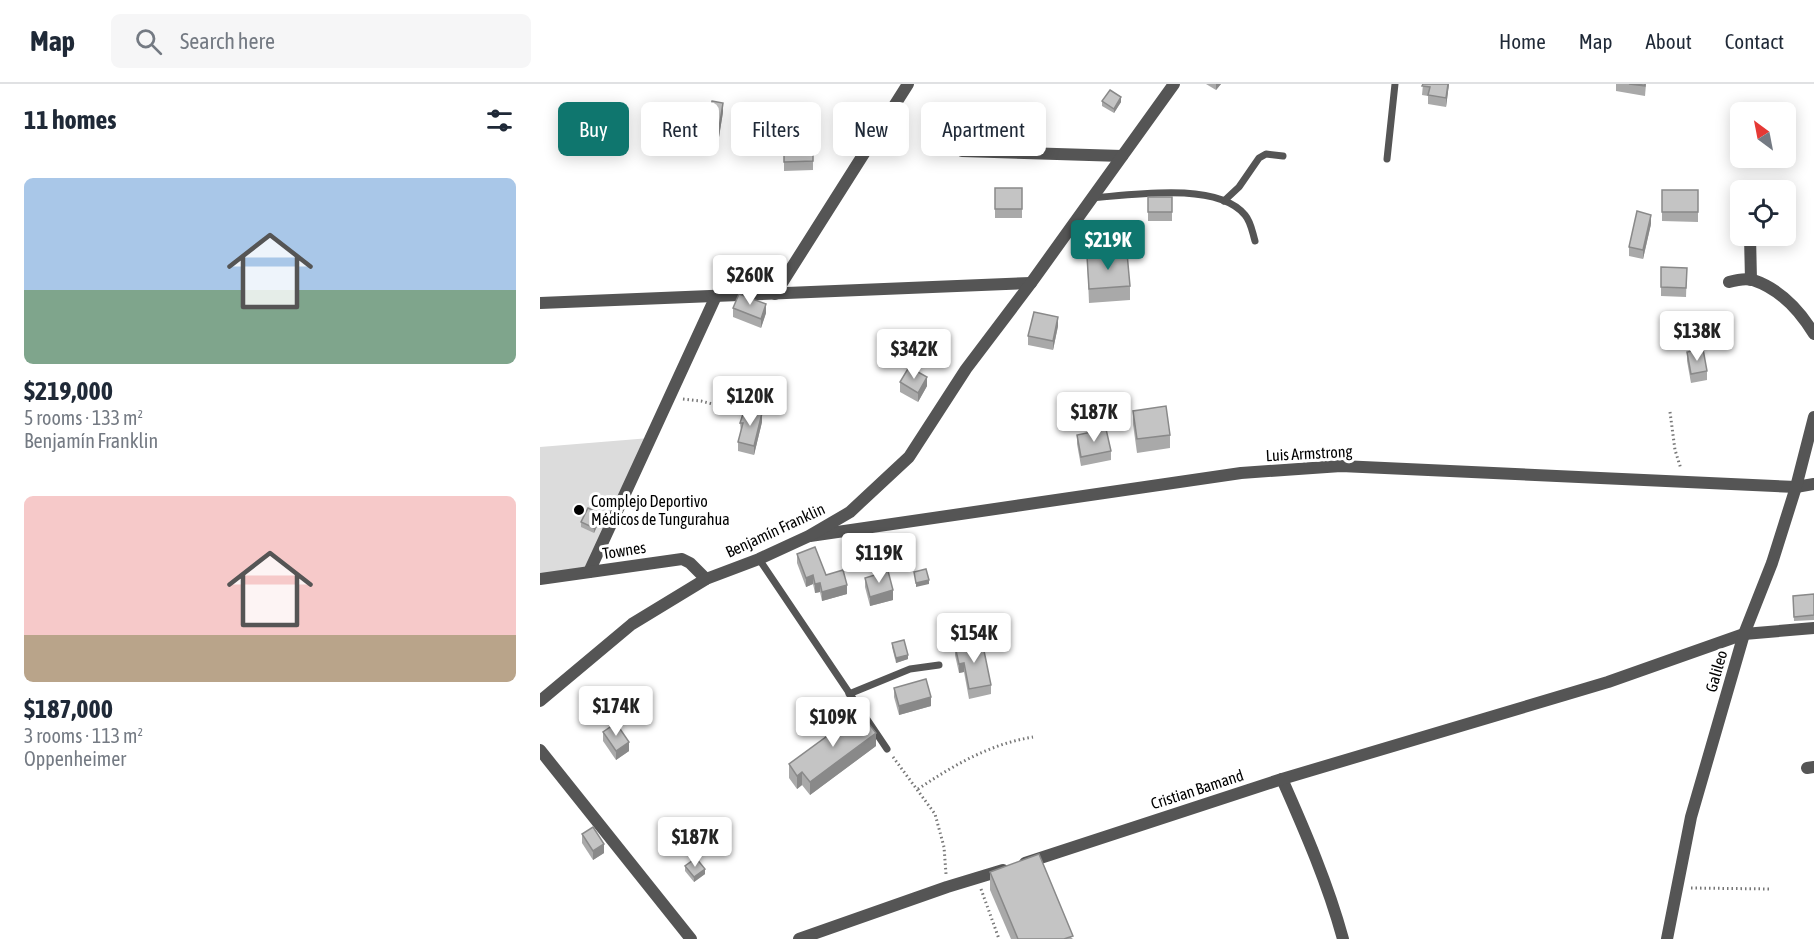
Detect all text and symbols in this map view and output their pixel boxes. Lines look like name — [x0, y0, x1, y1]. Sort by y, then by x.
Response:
search box — [111, 14, 531, 68]
text: Map — [30, 25, 75, 57]
icon: search — [132, 25, 165, 58]
text: Search here — [180, 28, 275, 54]
text: Home — [1499, 29, 1546, 53]
text: Map — [1579, 29, 1613, 53]
text: About — [1646, 29, 1692, 53]
text: Contact — [1725, 29, 1784, 53]
chip: Buy — [558, 102, 629, 156]
chip: Rent — [641, 102, 719, 156]
chip: Filters — [731, 102, 821, 156]
chip: New — [833, 102, 909, 156]
chip: Apartment — [921, 102, 1046, 156]
north arrow — [1730, 102, 1796, 168]
map controls — [1730, 102, 1796, 246]
icon: filters — [483, 104, 516, 137]
text: 11 homes — [24, 105, 117, 135]
button: locate — [1730, 180, 1796, 246]
icon: home — [216, 217, 324, 325]
pin: $219K — [1066, 220, 1150, 271]
text: $219K — [1085, 228, 1131, 251]
pin: $260K — [708, 255, 792, 306]
text: $260K — [727, 263, 773, 286]
pin: $138K — [1655, 311, 1739, 362]
text: $138K — [1674, 319, 1720, 342]
pin: $342K — [872, 329, 956, 380]
text: $342K — [891, 337, 937, 360]
text: $219,000 — [24, 376, 113, 406]
pin: $120K — [708, 376, 792, 427]
text: $120K — [727, 384, 773, 407]
pin: $187K — [1052, 392, 1136, 443]
text: $187K — [1071, 400, 1117, 423]
text: 5 rooms · 133 m² — [24, 406, 143, 429]
text: Benjamín Franklin — [24, 429, 158, 452]
street label: Luis Armstrong — [1265, 442, 1353, 465]
place label: Complejo Deportivo Médicos de Tungurahua — [591, 492, 730, 529]
street label: Benjamín Franklin — [723, 499, 828, 562]
marker: Complejo Deportivo Médicos de Tungurahua — [572, 503, 586, 517]
pin: $119K — [837, 533, 921, 584]
icon: home — [216, 535, 324, 643]
street label: Townes — [601, 538, 647, 562]
text: $119K — [856, 541, 902, 564]
pin: $154K — [932, 613, 1016, 664]
text: $154K — [951, 621, 997, 644]
street label: Galileo — [1701, 648, 1731, 694]
pin: $174K — [574, 686, 658, 737]
text: $187,000 — [24, 694, 113, 724]
text: $174K — [593, 694, 639, 717]
pin: $109K — [791, 697, 875, 748]
text: $109K — [810, 705, 856, 728]
text: 3 rooms · 113 m² — [24, 724, 143, 747]
text: Oppenheimer — [24, 747, 126, 770]
street label: Cristian Bamand — [1148, 766, 1246, 812]
pin: $187K — [653, 817, 737, 868]
text: $187K — [672, 825, 718, 848]

